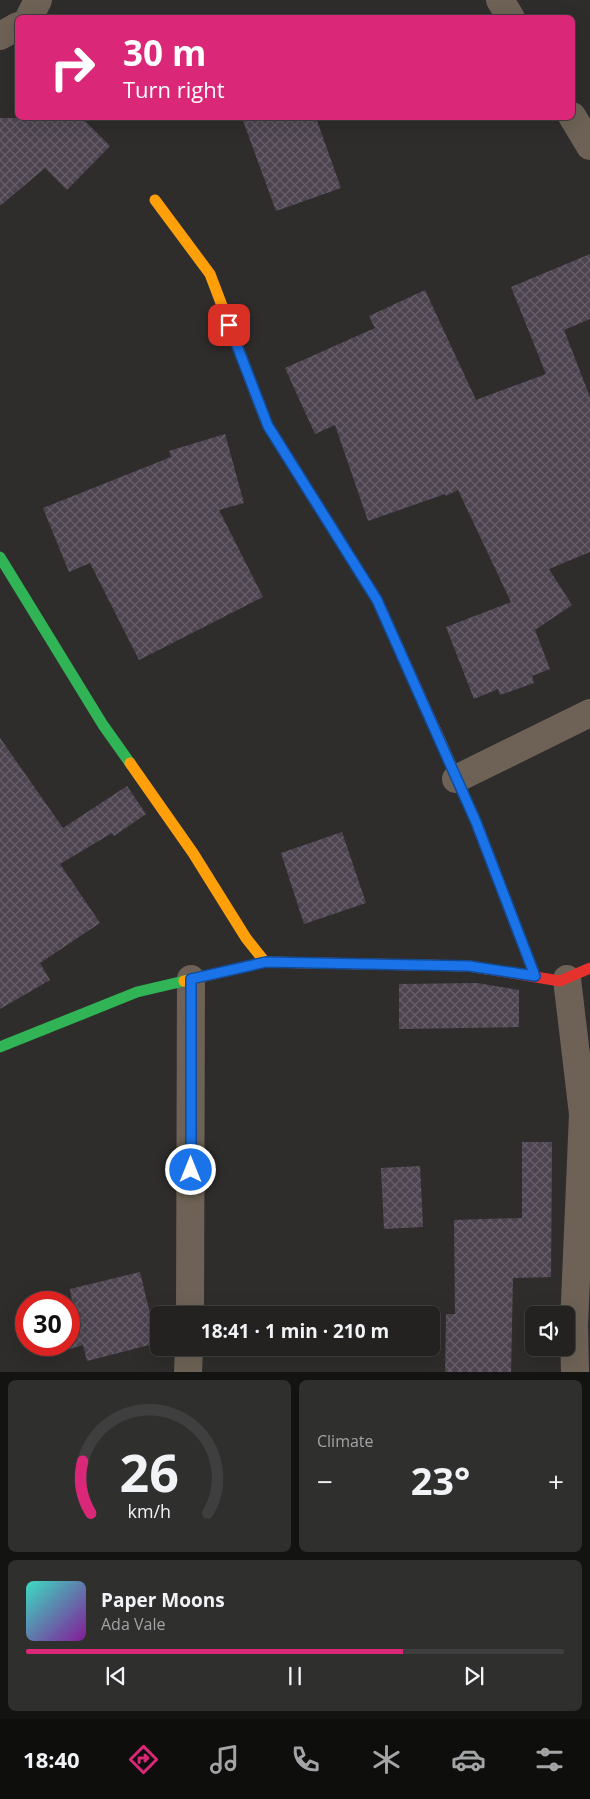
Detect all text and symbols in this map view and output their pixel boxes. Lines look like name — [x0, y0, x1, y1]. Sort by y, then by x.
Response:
text: 30 m — [123, 29, 206, 76]
icon: right — [40, 35, 105, 100]
text: Turn right — [123, 74, 225, 104]
pin — [208, 304, 250, 346]
icon: arrive — [215, 311, 243, 339]
position arrow — [164, 1143, 216, 1195]
speed limit sign: 30 — [15, 1291, 80, 1356]
map controls — [525, 1306, 575, 1356]
button: sound — [525, 1306, 575, 1356]
text: 18:41 · 1 min · 210 m — [201, 1318, 389, 1344]
text: Climate — [317, 1430, 374, 1452]
text: 26 — [120, 1436, 179, 1507]
text: 23° — [411, 1454, 470, 1506]
text: − — [317, 1462, 333, 1500]
text: + — [548, 1462, 564, 1500]
text: km/h — [128, 1499, 171, 1523]
text: Paper Moons — [101, 1587, 225, 1613]
text: Ada Vale — [101, 1613, 165, 1635]
icon: previous — [102, 1662, 130, 1690]
icon: pause — [281, 1662, 309, 1690]
icon: next — [460, 1662, 488, 1690]
icon: directions — [126, 1742, 161, 1777]
icon: music — [207, 1742, 242, 1777]
icon: phone — [288, 1742, 323, 1777]
icon: climate — [369, 1742, 404, 1777]
icon: car — [451, 1742, 486, 1777]
icon: filters — [532, 1742, 567, 1777]
text: 18:40 — [23, 1744, 80, 1774]

